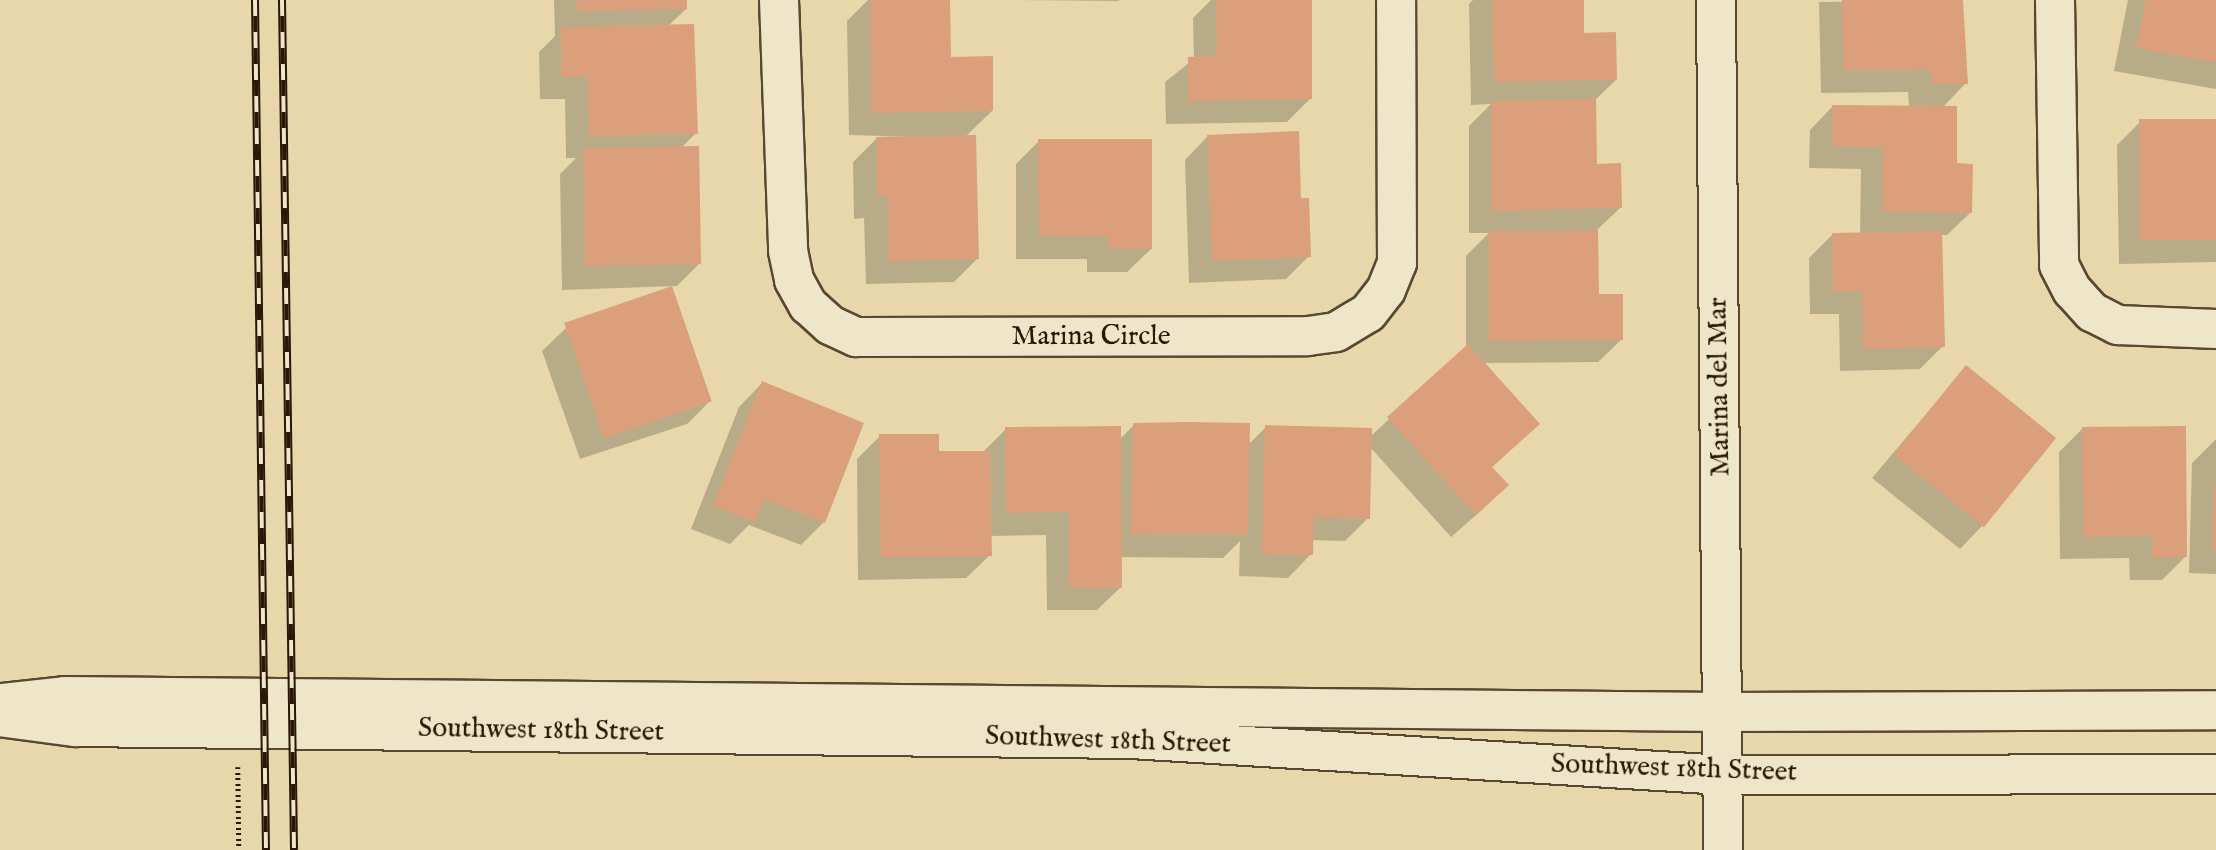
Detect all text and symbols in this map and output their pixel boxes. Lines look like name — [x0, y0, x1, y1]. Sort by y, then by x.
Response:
street label: Marina del Mar — [1702, 297, 1738, 477]
street label: Marina Circle — [1011, 320, 1171, 354]
street label: Southwest 18th Street — [418, 712, 664, 750]
street label: Southwest 18th Street — [984, 720, 1232, 762]
street label: Southwest 18th Street — [1550, 748, 1798, 790]

